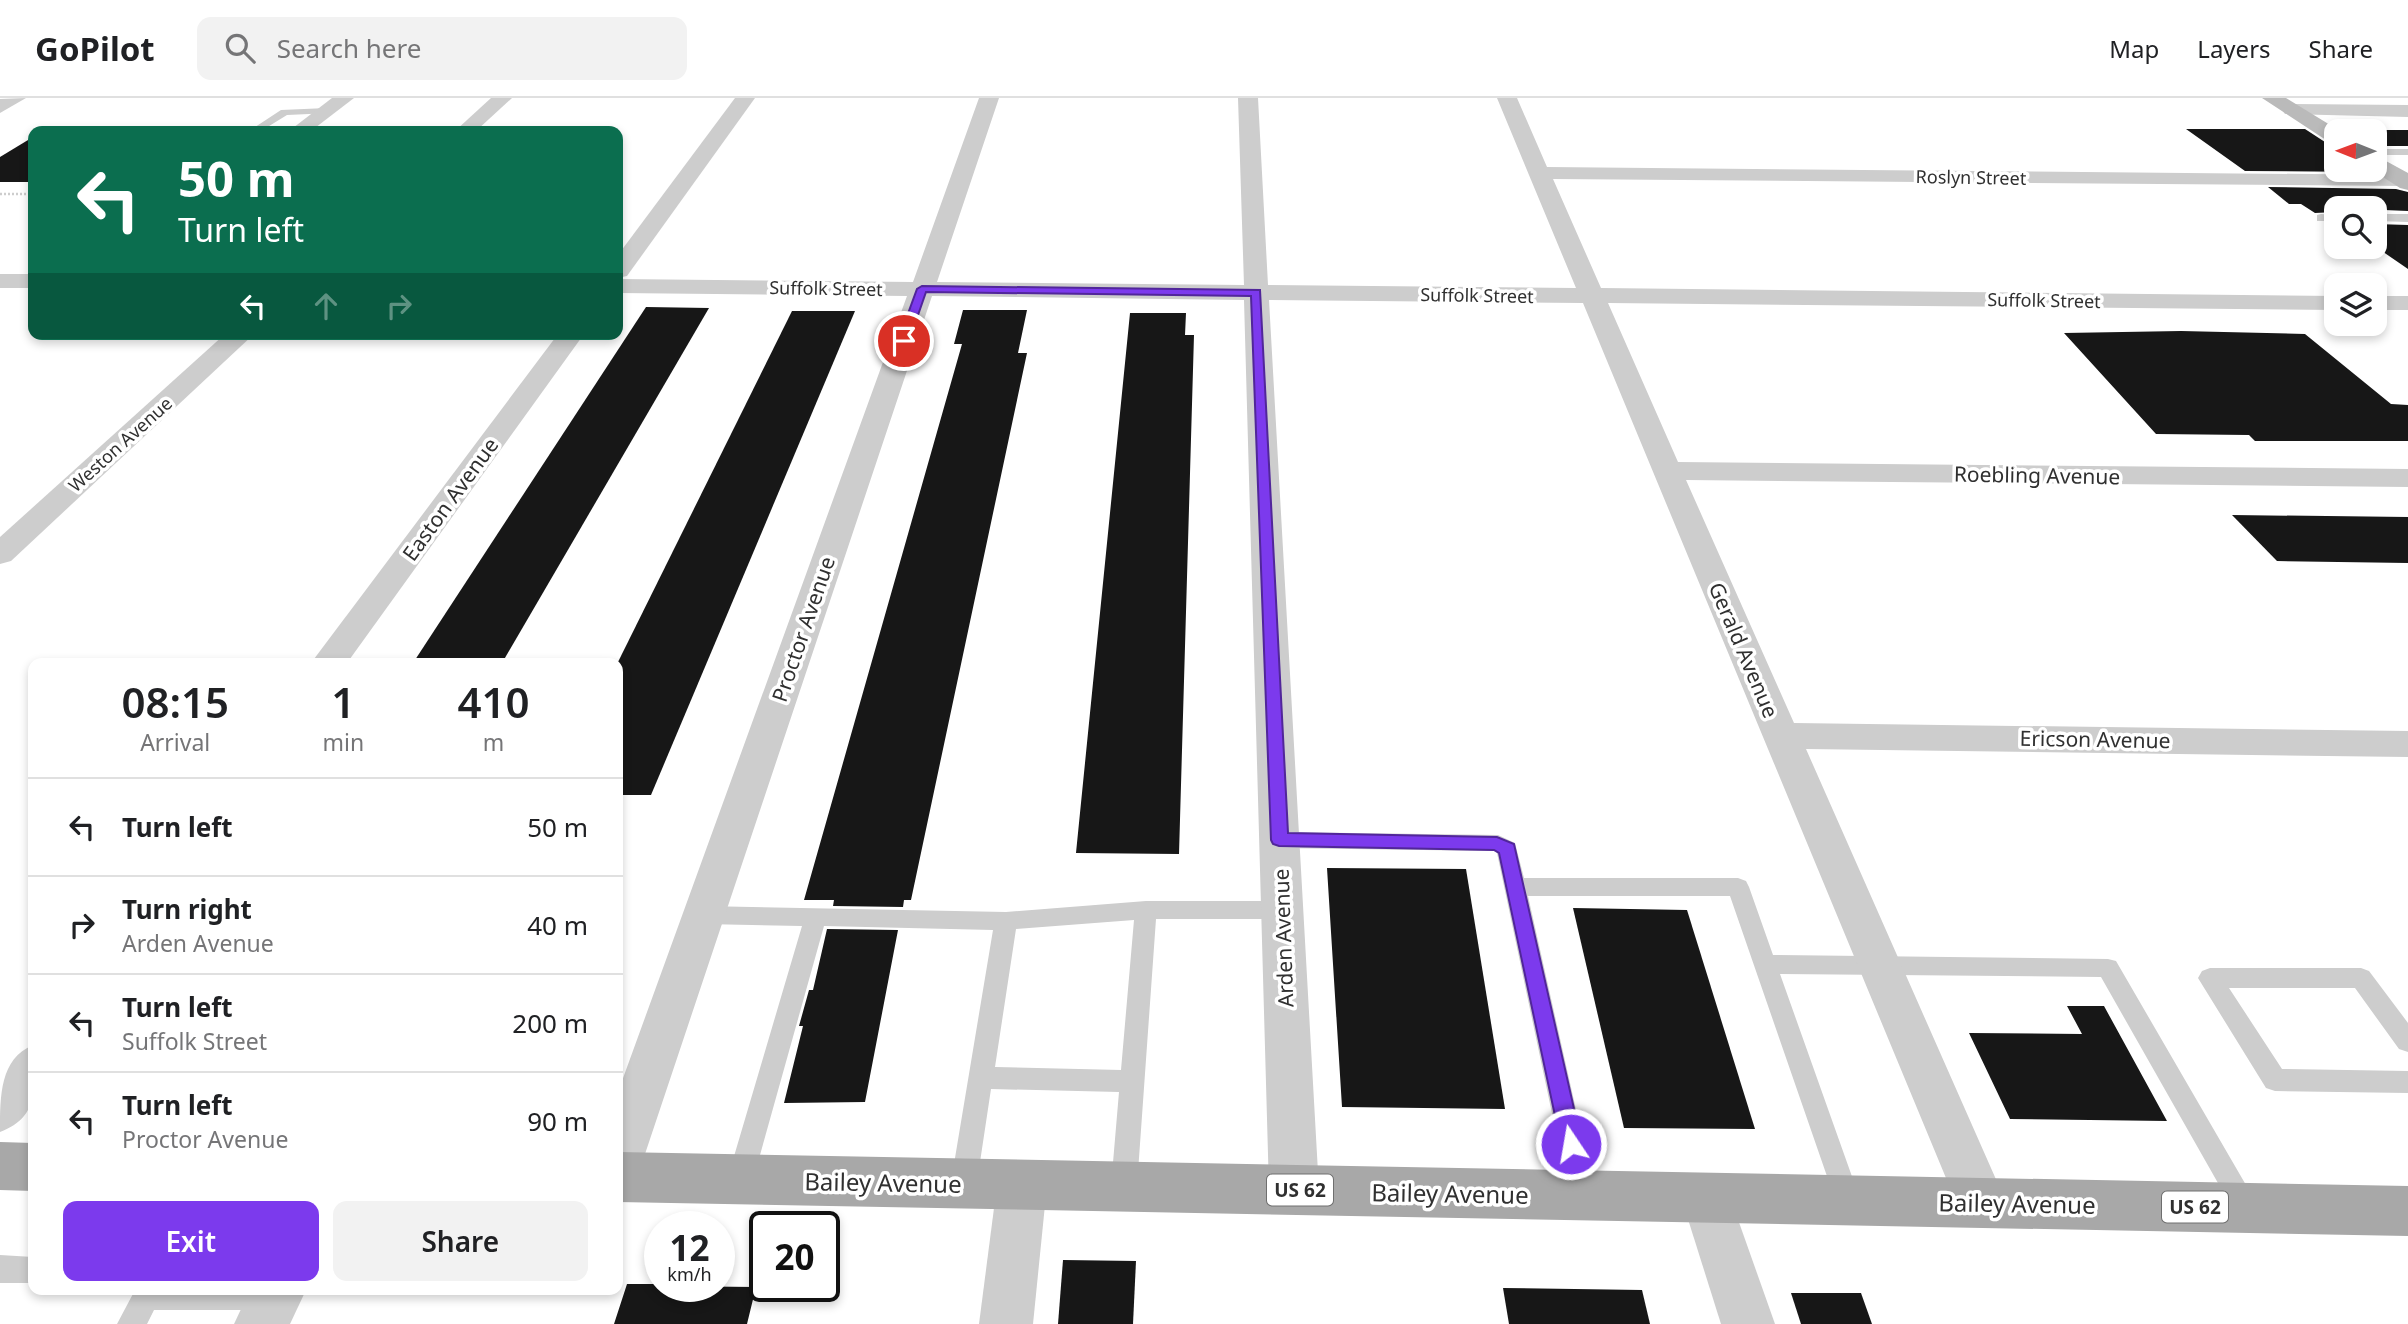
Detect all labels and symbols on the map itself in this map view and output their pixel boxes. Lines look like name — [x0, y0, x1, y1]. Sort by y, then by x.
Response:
north arrow — [2324, 119, 2387, 182]
street label: Roslyn Street — [1916, 164, 2027, 190]
street label: Suffolk Street — [769, 275, 883, 301]
street label: Suffolk Street — [1420, 282, 1534, 308]
street label: Suffolk Street — [1987, 287, 2101, 313]
pin — [874, 311, 934, 371]
street label: Weston Avenue — [63, 391, 177, 497]
street label: Easton Avenue — [396, 432, 504, 566]
street label: Roebling Avenue — [1954, 460, 2120, 490]
street label: Proctor Avenue — [765, 553, 841, 705]
street label: Gerald Avenue — [1703, 578, 1785, 722]
street label: Ericson Avenue — [2019, 724, 2171, 754]
street label: Arden Avenue — [1267, 868, 1299, 1008]
position arrow — [1534, 1107, 1608, 1181]
street label: Bailey Avenue — [804, 1164, 962, 1200]
road number: US 62 — [1267, 1174, 1333, 1206]
street label: Bailey Avenue — [1371, 1175, 1529, 1211]
street label: Bailey Avenue — [1938, 1185, 2096, 1221]
road number: US 62 — [2162, 1191, 2228, 1222]
speed limit sign: 20 — [749, 1211, 840, 1302]

